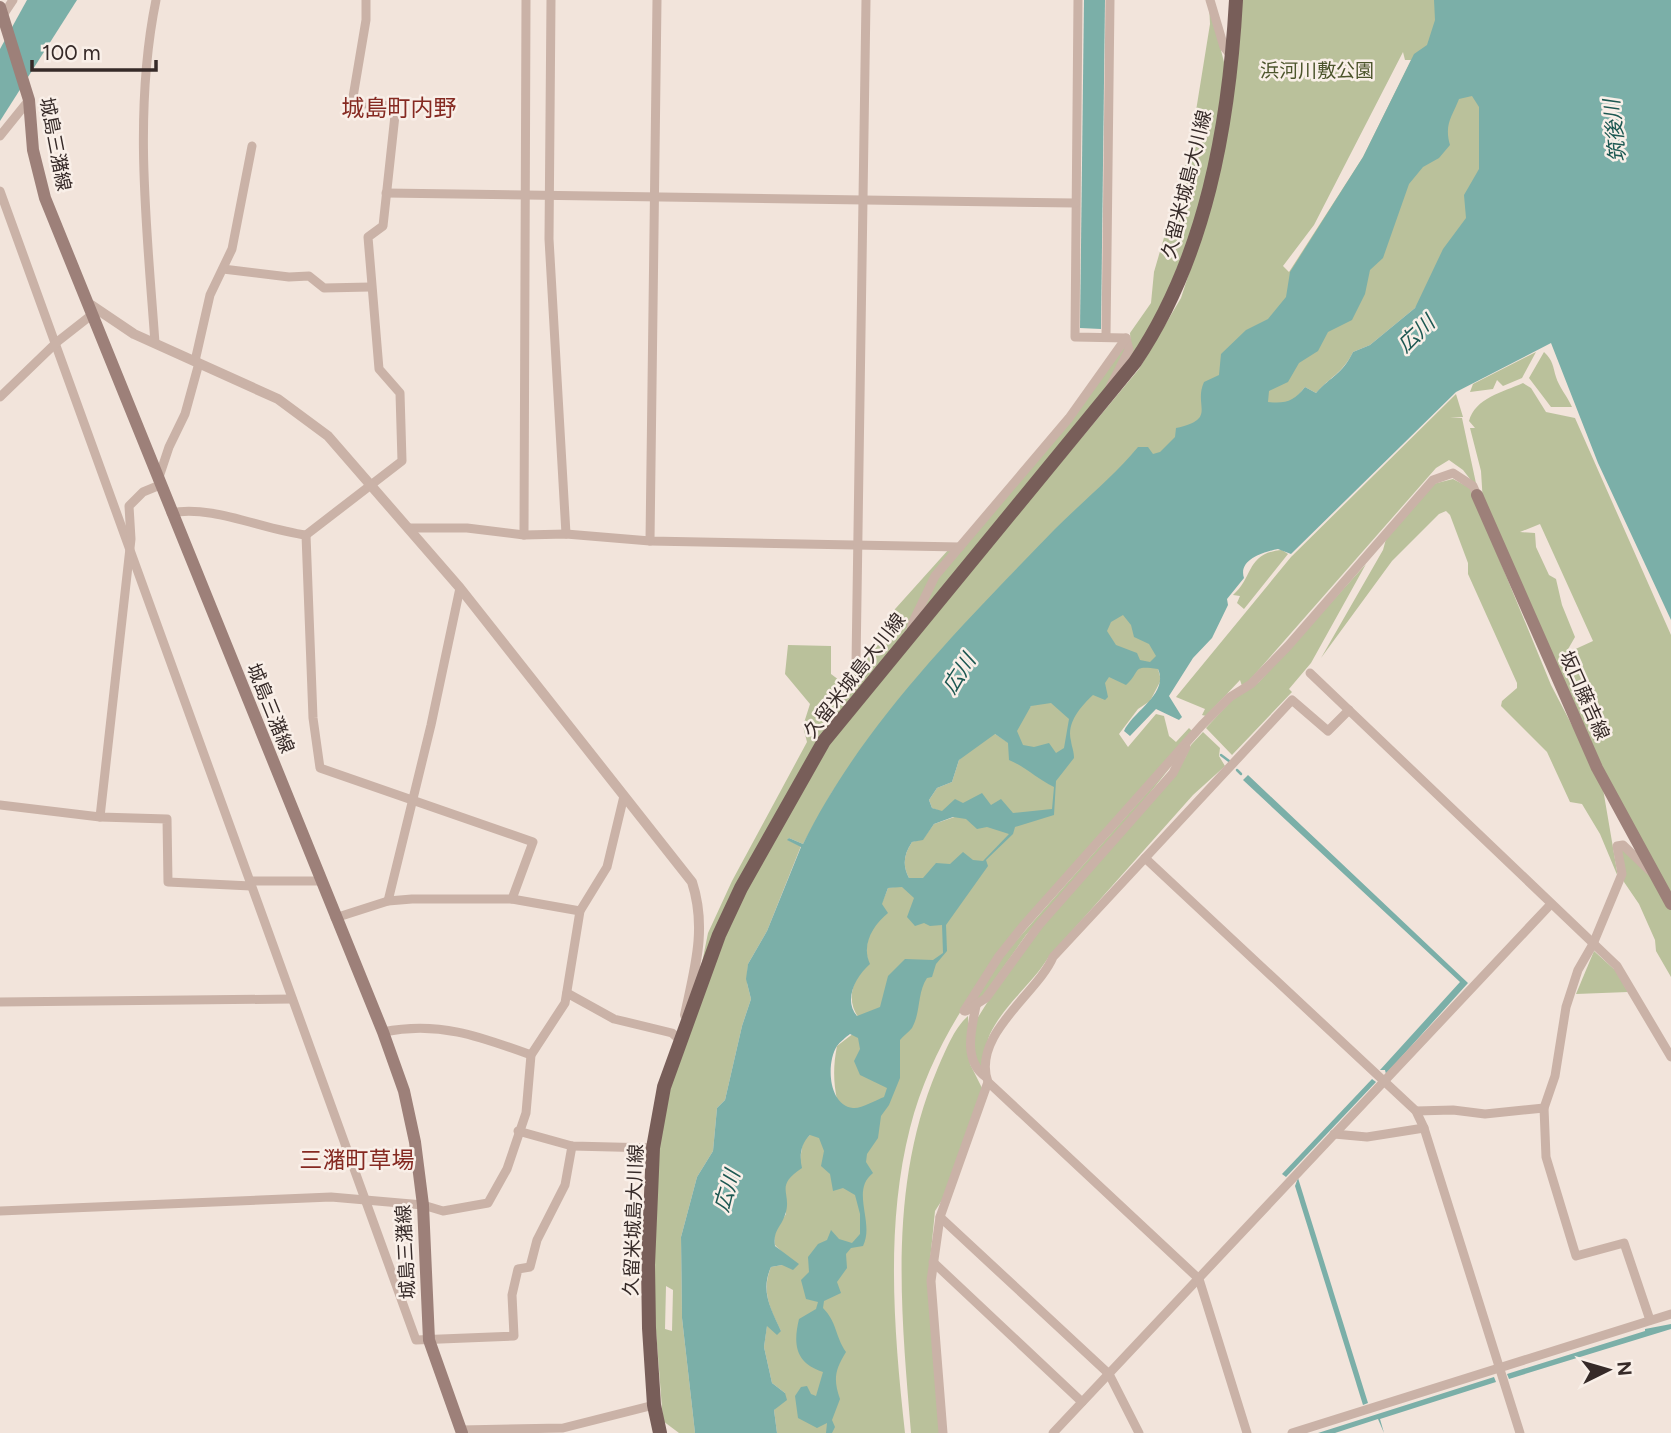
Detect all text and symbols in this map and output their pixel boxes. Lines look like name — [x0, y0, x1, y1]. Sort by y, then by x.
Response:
scale bar — [32, 28, 156, 72]
text: 100 m — [42, 40, 101, 65]
park label: 浜河川敷公園 — [1260, 59, 1374, 82]
district label: 城島町内野 — [342, 94, 457, 122]
street label: 城島三潴線 — [35, 95, 76, 193]
water label: 筑後川 — [1599, 96, 1630, 164]
street label: 久留米城島大川線 — [1157, 108, 1216, 261]
water label: 広川 — [1392, 309, 1441, 357]
street label: 久留米城島大川線 — [799, 608, 910, 742]
street label: 坂口藤吉線 — [1555, 647, 1614, 743]
water label: 広川 — [937, 648, 982, 698]
street label: 城島三潴線 — [242, 660, 299, 757]
street label: 久留米城島大川線 — [619, 1144, 648, 1296]
district label: 三潴町草場 — [300, 1146, 415, 1174]
water label: 広川 — [708, 1165, 745, 1215]
street label: 城島三潴線 — [392, 1204, 419, 1300]
north arrow — [1573, 1335, 1643, 1405]
text: N — [1612, 1360, 1637, 1377]

